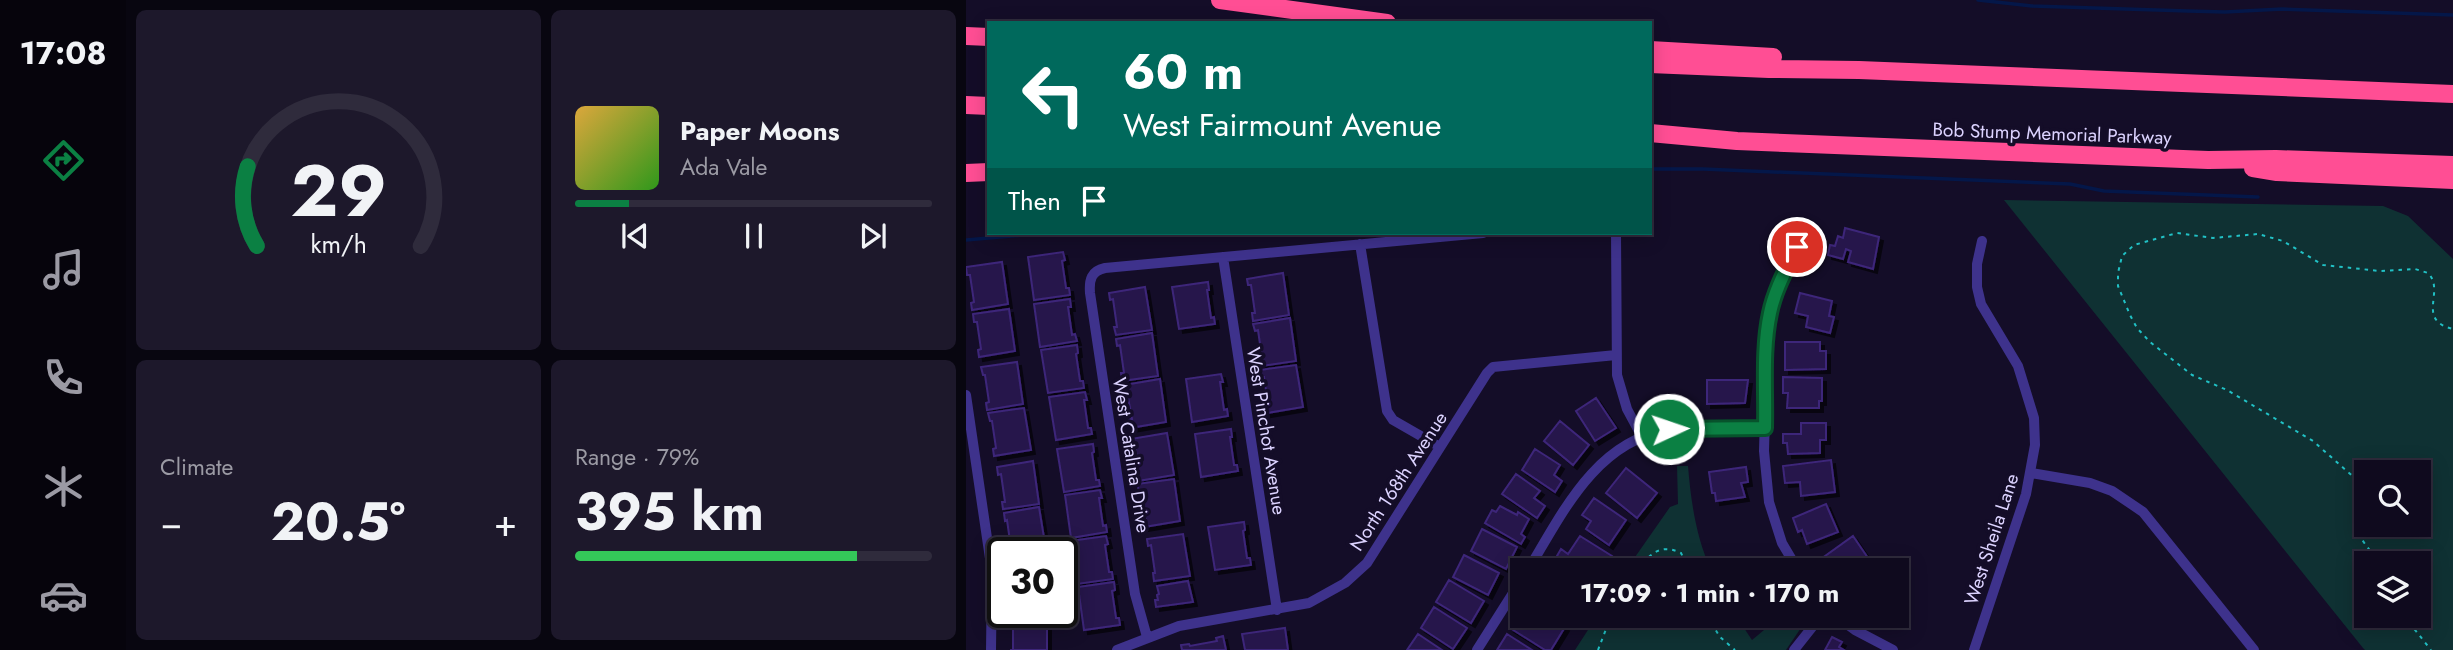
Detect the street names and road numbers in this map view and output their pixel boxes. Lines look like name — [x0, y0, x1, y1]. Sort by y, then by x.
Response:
street label: Bob Stump Memorial Parkway — [1932, 116, 2173, 151]
street label: West Pinchot Avenue — [1240, 345, 1293, 517]
street label: West Catalina Drive — [1106, 375, 1157, 535]
street label: North 168th Avenue — [1343, 406, 1454, 556]
street label: West Sheila Lane — [1958, 470, 2026, 608]

